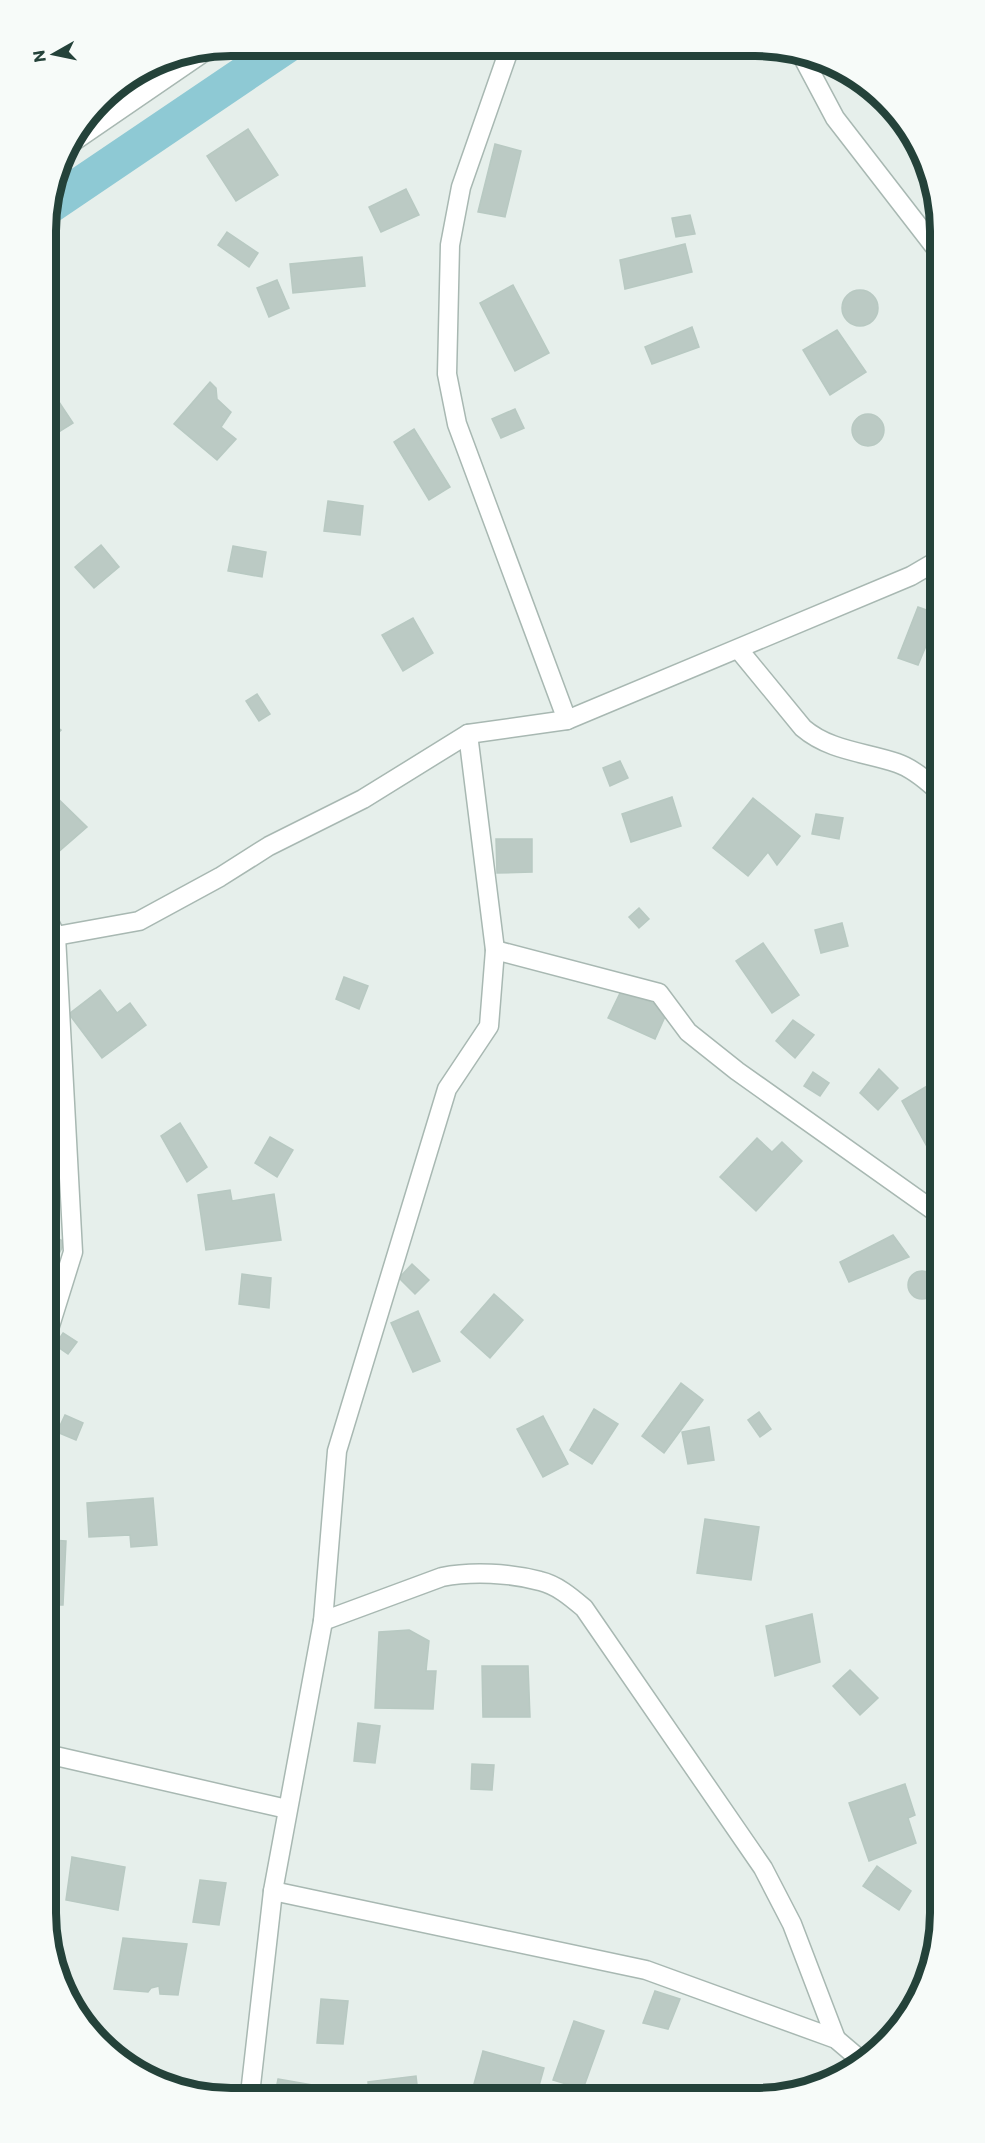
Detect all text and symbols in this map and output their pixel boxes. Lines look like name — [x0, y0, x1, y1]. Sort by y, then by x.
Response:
north arrow — [24, 24, 84, 84]
text: N — [28, 49, 49, 64]

